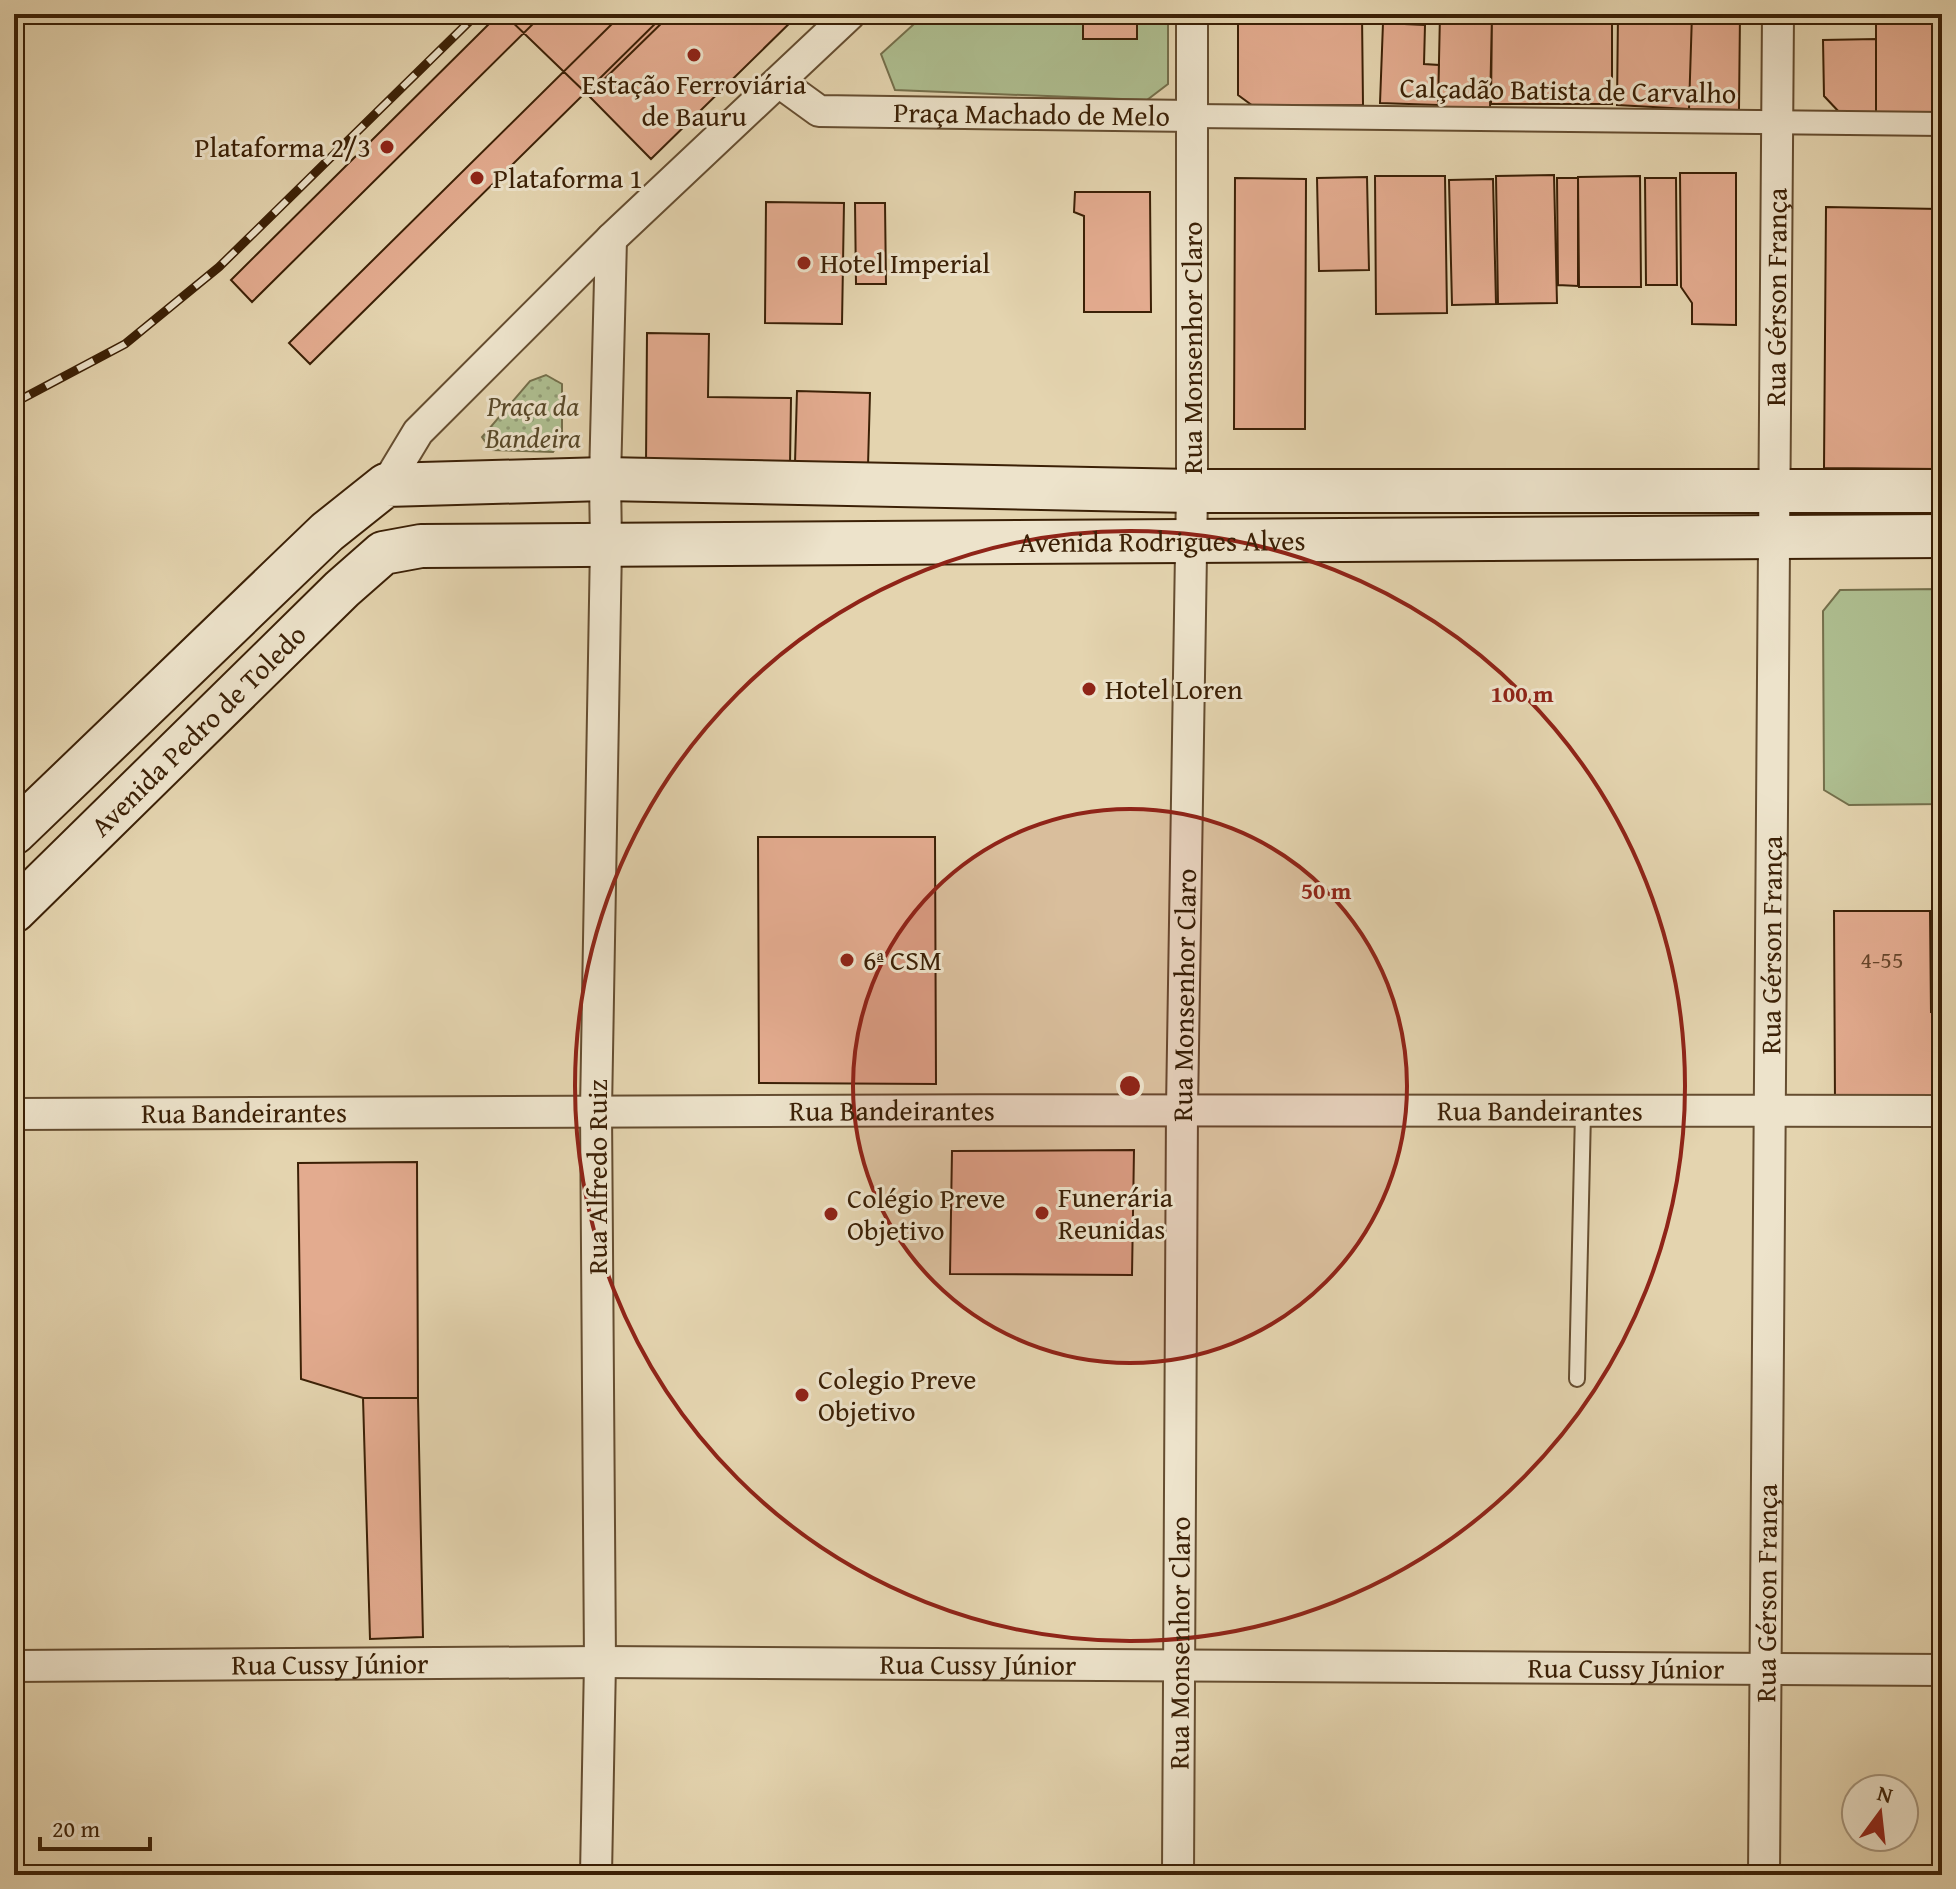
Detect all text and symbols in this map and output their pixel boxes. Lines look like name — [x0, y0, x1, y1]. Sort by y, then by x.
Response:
marker: Estação Ferroviária de Bauru — [685, 46, 703, 64]
place label: Estação Ferroviária de Bauru — [582, 63, 807, 136]
street label: Calçadão Batista de Carvalho — [1399, 66, 1737, 113]
street label: Praça Machado de Melo — [893, 91, 1170, 136]
place label: Plataforma 2/3 — [194, 126, 371, 167]
marker: Plataforma 2/3 — [378, 138, 396, 156]
place label: Plataforma 1 — [493, 157, 643, 198]
marker: Plataforma 1 — [468, 169, 486, 187]
street label: Rua Gérson França — [1754, 187, 1797, 407]
street label: Rua Monsenhor Claro — [1171, 221, 1212, 475]
place label: Hotel Imperial — [820, 242, 990, 283]
marker: Hotel Imperial — [795, 254, 813, 272]
park label: Praça da Bandeira — [484, 385, 581, 458]
street label: Avenida Rodrigues Alves — [1019, 519, 1306, 562]
street label: Avenida Pedro de Toledo — [81, 614, 315, 845]
place label: Hotel Loren — [1105, 668, 1243, 709]
text: 100 m — [1490, 676, 1554, 711]
marker: Hotel Loren — [1080, 680, 1098, 698]
street label: Rua Gérson França — [1749, 835, 1792, 1055]
street label: Rua Monsenhor Claro — [1161, 868, 1206, 1122]
text: 50 m — [1301, 873, 1352, 908]
place label: 6ª CSM — [863, 939, 942, 980]
house number: 4-55 — [1861, 942, 1903, 977]
marker: 6ª CSM — [838, 951, 856, 969]
centre of rings — [1116, 1072, 1144, 1100]
street label: Rua Alfredo Ruiz — [576, 1079, 617, 1275]
street label: Rua Bandeirantes — [789, 1089, 995, 1130]
street label: Rua Bandeirantes — [1437, 1089, 1643, 1131]
street label: Rua Bandeirantes — [141, 1091, 347, 1133]
place label: Funerária Reunidas — [1058, 1176, 1174, 1249]
place label: Colégio Preve Objetivo — [847, 1177, 1005, 1250]
marker: Funerária Reunidas — [1033, 1204, 1051, 1222]
marker: Colégio Preve Objetivo — [822, 1205, 840, 1223]
place label: Colegio Preve Objetivo — [818, 1358, 976, 1431]
marker: Colegio Preve Objetivo — [793, 1386, 811, 1404]
street label: Rua Gérson França — [1744, 1483, 1787, 1703]
street label: Rua Monsenhor Claro — [1158, 1516, 1200, 1770]
street label: Rua Cussy Júnior — [231, 1642, 429, 1685]
street label: Rua Cussy Júnior — [879, 1643, 1077, 1685]
street label: Rua Cussy Júnior — [1527, 1647, 1725, 1689]
north arrow — [1840, 1773, 1920, 1853]
text: N — [1874, 1776, 1897, 1811]
scale bar — [40, 1801, 150, 1851]
text: 20 m — [52, 1811, 100, 1846]

